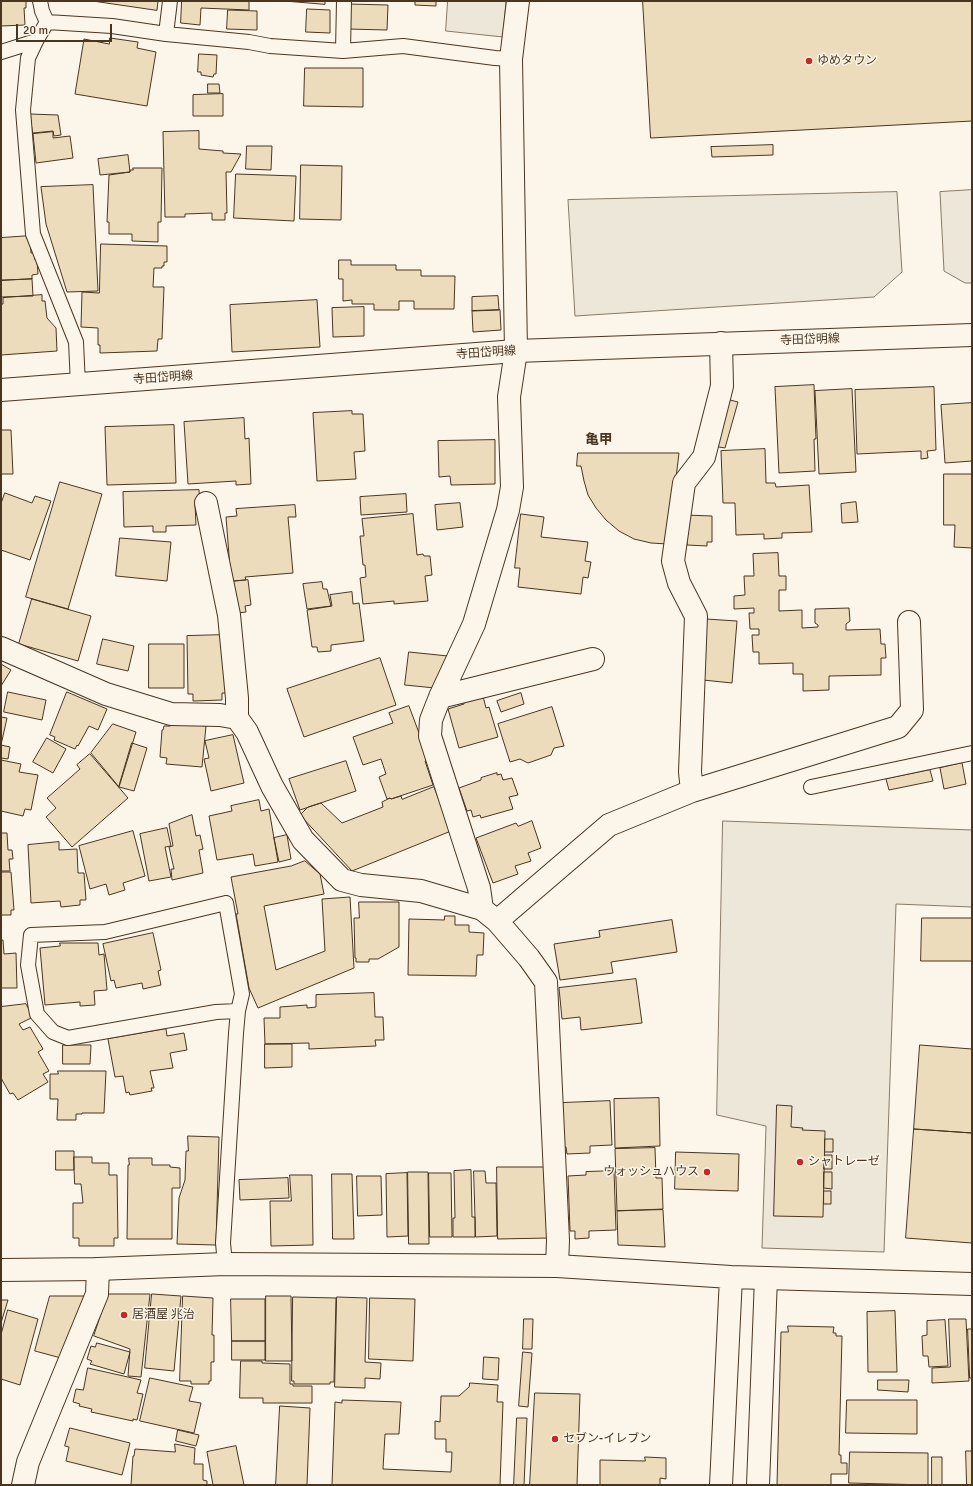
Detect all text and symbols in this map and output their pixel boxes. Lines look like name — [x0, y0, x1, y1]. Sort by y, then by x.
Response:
scale bar — [18, 16, 114, 42]
text: 20 m — [23, 23, 48, 38]
place label: ゆめタウン — [817, 54, 877, 68]
marker: ゆめタウン — [804, 56, 814, 66]
street label: 寺田岱明線 — [780, 332, 840, 348]
street label: 寺田岱明線 — [456, 344, 516, 362]
street label: 寺田岱明線 — [133, 369, 193, 387]
district label: 亀甲 — [585, 432, 613, 448]
place label: シャトレーゼ — [808, 1155, 880, 1169]
marker: シャトレーゼ — [795, 1157, 805, 1167]
place label: ウォッシュハウス — [603, 1165, 699, 1179]
marker: ウォッシュハウス — [702, 1167, 712, 1177]
place label: 居酒屋 兆治 — [132, 1308, 195, 1322]
marker: 居酒屋 兆治 — [119, 1310, 129, 1320]
place label: セブン-イレブン — [563, 1432, 651, 1446]
marker: セブン-イレブン — [550, 1434, 560, 1444]

